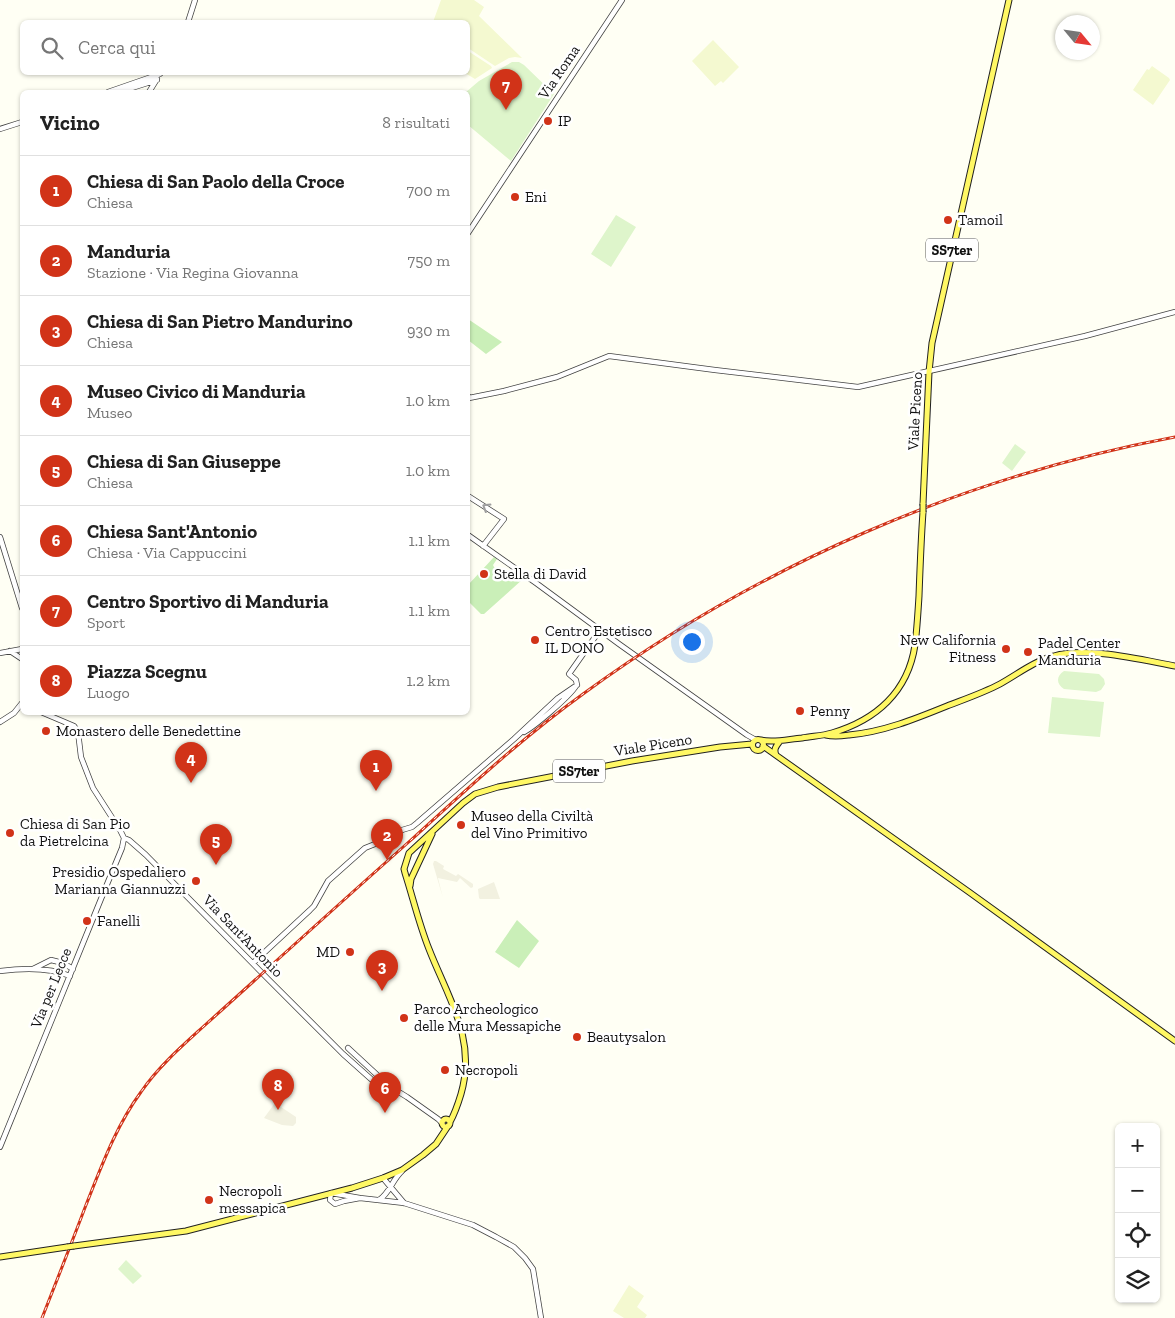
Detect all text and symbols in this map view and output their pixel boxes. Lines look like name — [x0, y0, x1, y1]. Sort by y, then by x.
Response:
north arrow — [1055, 15, 1100, 60]
search box — [20, 20, 470, 75]
icon: search — [38, 34, 66, 62]
text: Cerca qui — [78, 36, 156, 59]
street label: Via Roma — [534, 42, 584, 103]
pin: 7 — [490, 69, 522, 110]
text: Vicino — [40, 110, 100, 135]
place label: IP — [558, 112, 572, 130]
text: 8 risultati — [382, 113, 450, 132]
marker: IP — [542, 115, 554, 127]
text: Chiesa di San Paolo della Croce — [87, 170, 345, 193]
text: 1 — [53, 181, 59, 200]
text: 700 m — [407, 181, 450, 200]
place label: Eni — [525, 188, 547, 206]
marker: Eni — [509, 191, 521, 203]
text: Chiesa — [87, 193, 133, 212]
place label: Tamoil — [958, 211, 1003, 229]
marker: Tamoil — [942, 214, 954, 226]
road number: SS7ter — [926, 238, 978, 262]
text: Manduria — [87, 240, 170, 263]
text: 2 — [52, 251, 60, 270]
text: 750 m — [408, 251, 450, 270]
text: Stazione · Via Regina Giovanna — [87, 263, 299, 282]
text: Chiesa di San Pietro Mandurino — [87, 310, 353, 333]
text: 3 — [52, 321, 60, 340]
text: 930 m — [407, 321, 450, 340]
text: Chiesa — [87, 333, 133, 352]
street label: Viale Piceno — [904, 371, 926, 452]
text: Museo Civico di Manduria — [87, 380, 306, 403]
text: 4 — [51, 391, 61, 410]
text: 1.0 km — [406, 391, 450, 410]
text: Museo — [87, 403, 133, 422]
text: Chiesa di San Giuseppe — [87, 450, 281, 473]
text: 5 — [52, 461, 60, 480]
text: 1.0 km — [406, 461, 450, 480]
text: Chiesa — [87, 473, 133, 492]
one-way arrow — [482, 504, 491, 513]
text: Chiesa Sant'Antonio — [87, 520, 257, 543]
text: 6 — [52, 531, 60, 550]
text: 1.1 km — [409, 531, 450, 550]
text: Chiesa · Via Cappuccini — [87, 543, 247, 562]
place label: Stella di David — [494, 565, 587, 583]
marker: Stella di David — [478, 568, 490, 580]
text: Centro Sportivo di Manduria — [87, 590, 329, 613]
text: 7 — [52, 601, 60, 620]
text: 1.1 km — [409, 601, 450, 620]
text: Sport — [87, 613, 125, 632]
place label: Centro Estetisco IL DONO — [545, 622, 653, 657]
your location — [679, 629, 705, 655]
place label: New California Fitness — [900, 631, 996, 666]
marker: Centro Estetisco IL DONO — [529, 634, 541, 646]
place label: Padel Center Manduria — [1038, 634, 1121, 669]
marker: New California Fitness — [1000, 643, 1012, 655]
marker: Padel Center Manduria — [1022, 646, 1034, 658]
text: Piazza Scegnu — [87, 660, 207, 683]
text: 8 — [52, 671, 60, 690]
text: 1.2 km — [406, 671, 450, 690]
text: Luogo — [87, 683, 130, 702]
place label: Penny — [810, 702, 850, 720]
marker: Penny — [794, 705, 806, 717]
place label: Monastero delle Benedettine — [56, 722, 241, 740]
marker: Monastero delle Benedettine — [40, 725, 52, 737]
street label: Viale Piceno — [612, 730, 693, 760]
pin: 4 — [175, 742, 207, 783]
pin: 1 — [360, 750, 392, 791]
road number: SS7ter — [553, 759, 605, 782]
place label: Museo della Civiltà del Vino Primitivo — [471, 807, 593, 842]
place label: Chiesa di San Pio da Pietrelcina — [20, 815, 130, 850]
pin: 2 — [371, 819, 403, 860]
marker: Museo della Civiltà del Vino Primitivo — [455, 819, 467, 831]
pin: 5 — [200, 824, 232, 865]
marker: Chiesa di San Pio da Pietrelcina — [4, 827, 16, 839]
place label: Presidio Ospedaliero Marianna Giannuzzi — [52, 863, 186, 898]
marker: Presidio Ospedaliero Marianna Giannuzzi — [190, 875, 202, 887]
street label: Via Sant'Antonio — [198, 890, 287, 981]
place label: Fanelli — [97, 912, 140, 930]
marker: Fanelli — [81, 915, 93, 927]
place label: MD — [316, 943, 340, 961]
street label: Via per Lecce — [26, 945, 75, 1032]
marker: MD — [344, 946, 356, 958]
pin: 3 — [366, 950, 398, 991]
place label: Parco Archeologico delle Mura Messapiche — [414, 1000, 561, 1035]
marker: Parco Archeologico delle Mura Messapiche — [398, 1012, 410, 1024]
place label: Beautysalon — [587, 1028, 666, 1046]
marker: Beautysalon — [571, 1031, 583, 1043]
place label: Necropoli — [455, 1061, 518, 1079]
marker: Necropoli — [439, 1064, 451, 1076]
pin: 8 — [262, 1069, 294, 1110]
pin: 6 — [369, 1072, 401, 1113]
map controls — [1115, 1123, 1160, 1303]
button: + — [1115, 1123, 1160, 1168]
button: − — [1115, 1168, 1160, 1213]
place label: Necropoli messapica — [219, 1182, 286, 1217]
marker: Necropoli messapica — [203, 1194, 215, 1206]
button: locate — [1115, 1213, 1160, 1258]
button: layers — [1115, 1258, 1160, 1303]

